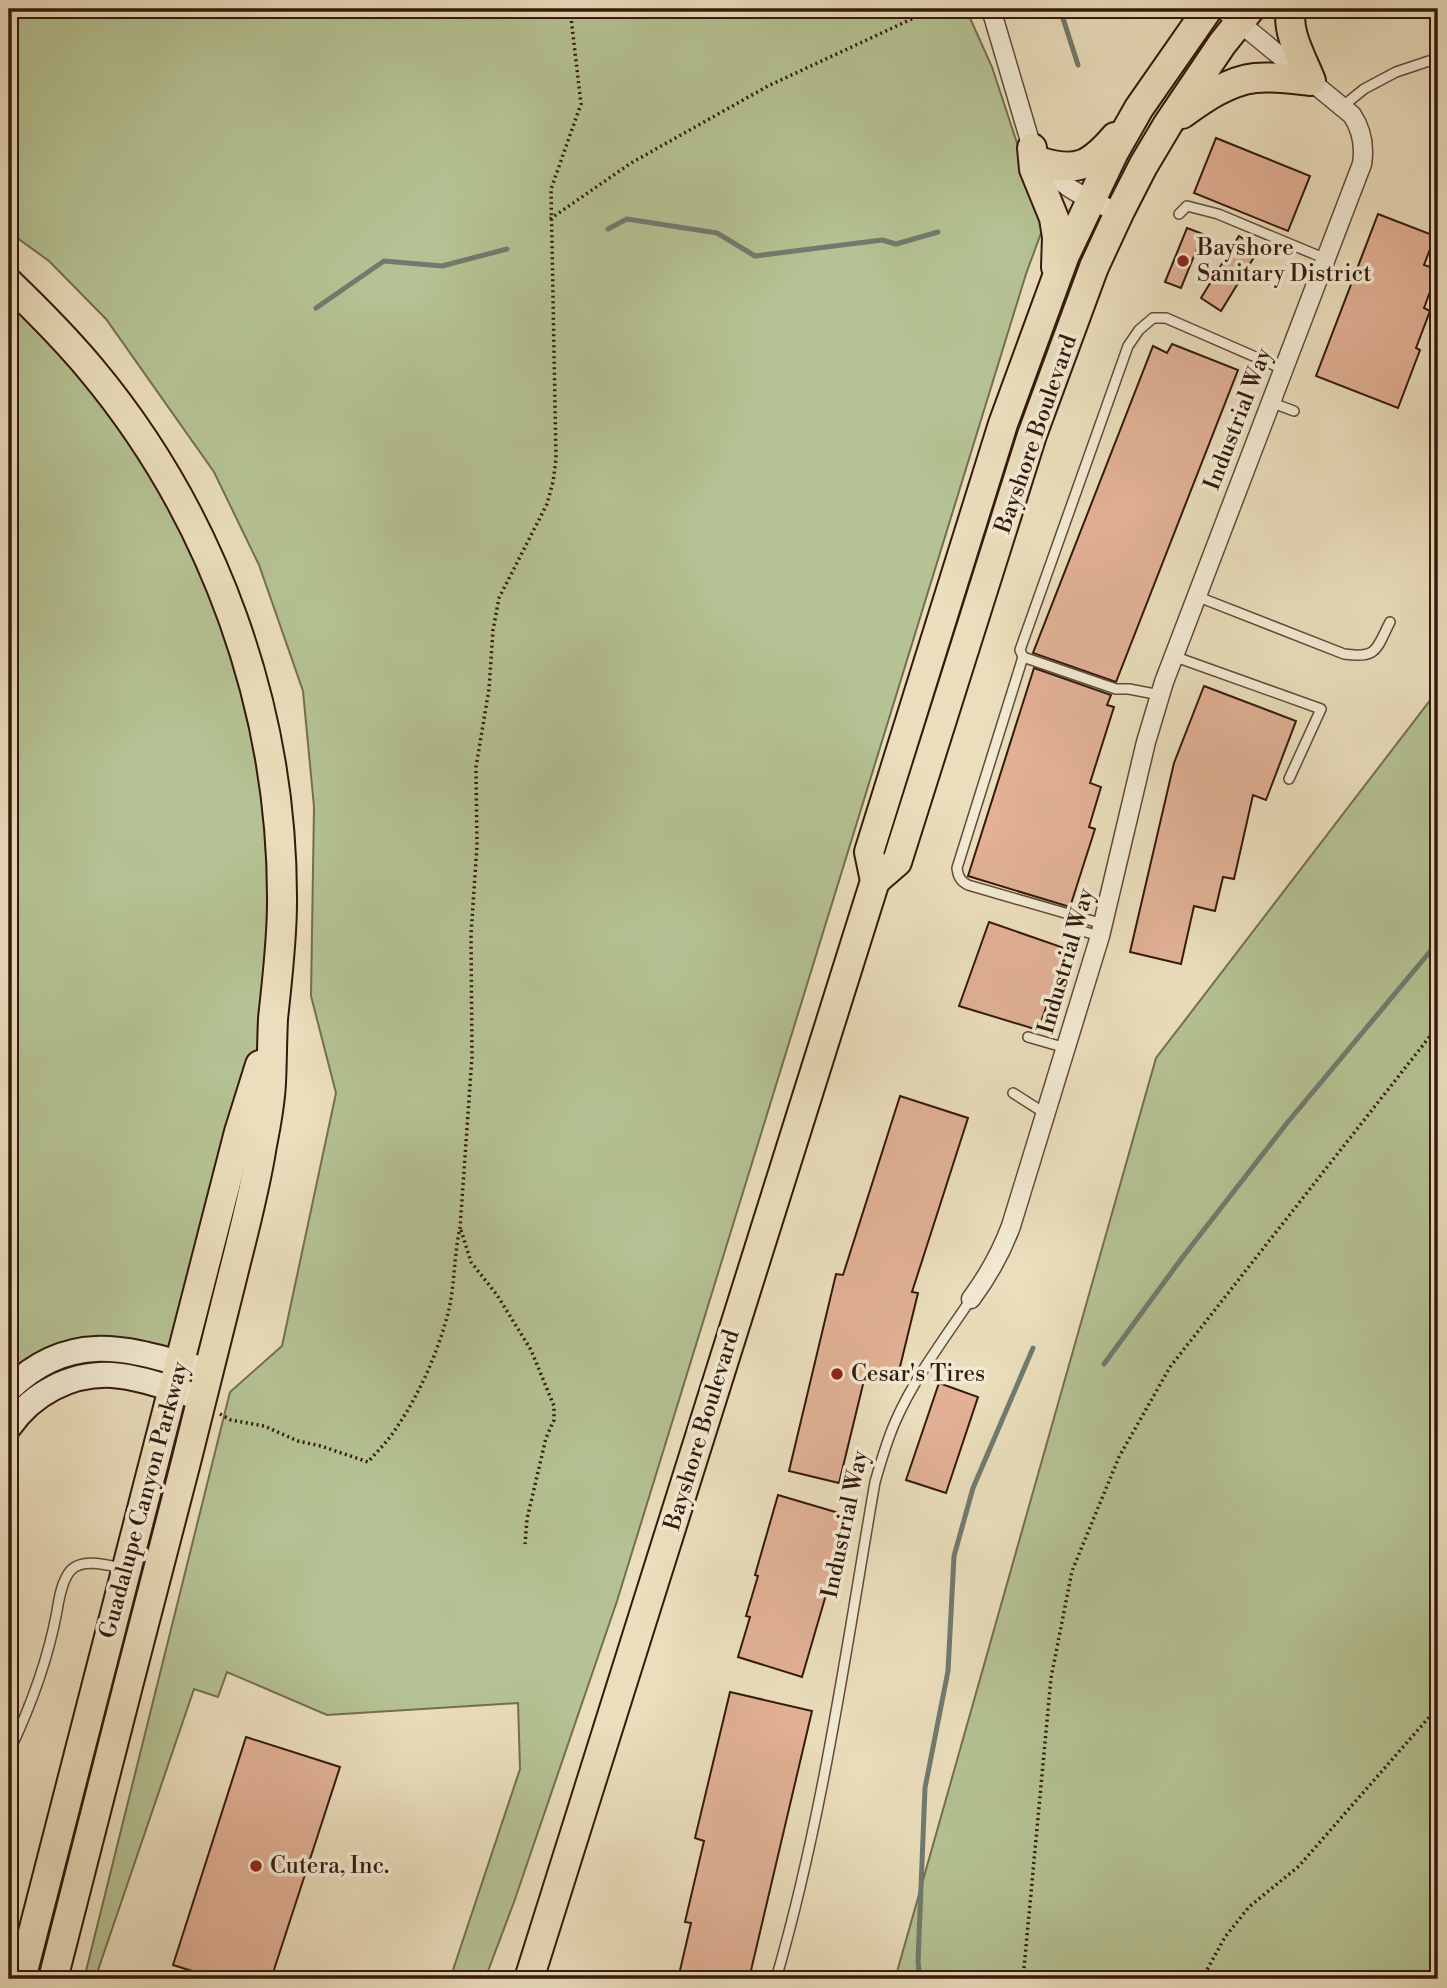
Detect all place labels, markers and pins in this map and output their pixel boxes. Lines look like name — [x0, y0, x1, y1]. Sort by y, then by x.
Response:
place label: Bayshore Sanitary District — [1196, 234, 1371, 288]
marker: Bayshore Sanitary District — [1175, 253, 1191, 269]
place label: Cesar's Tires — [851, 1360, 985, 1388]
marker: Cesar's Tires — [829, 1366, 845, 1382]
place label: Cutera, Inc. — [270, 1852, 389, 1880]
marker: Cutera, Inc. — [248, 1858, 264, 1874]

